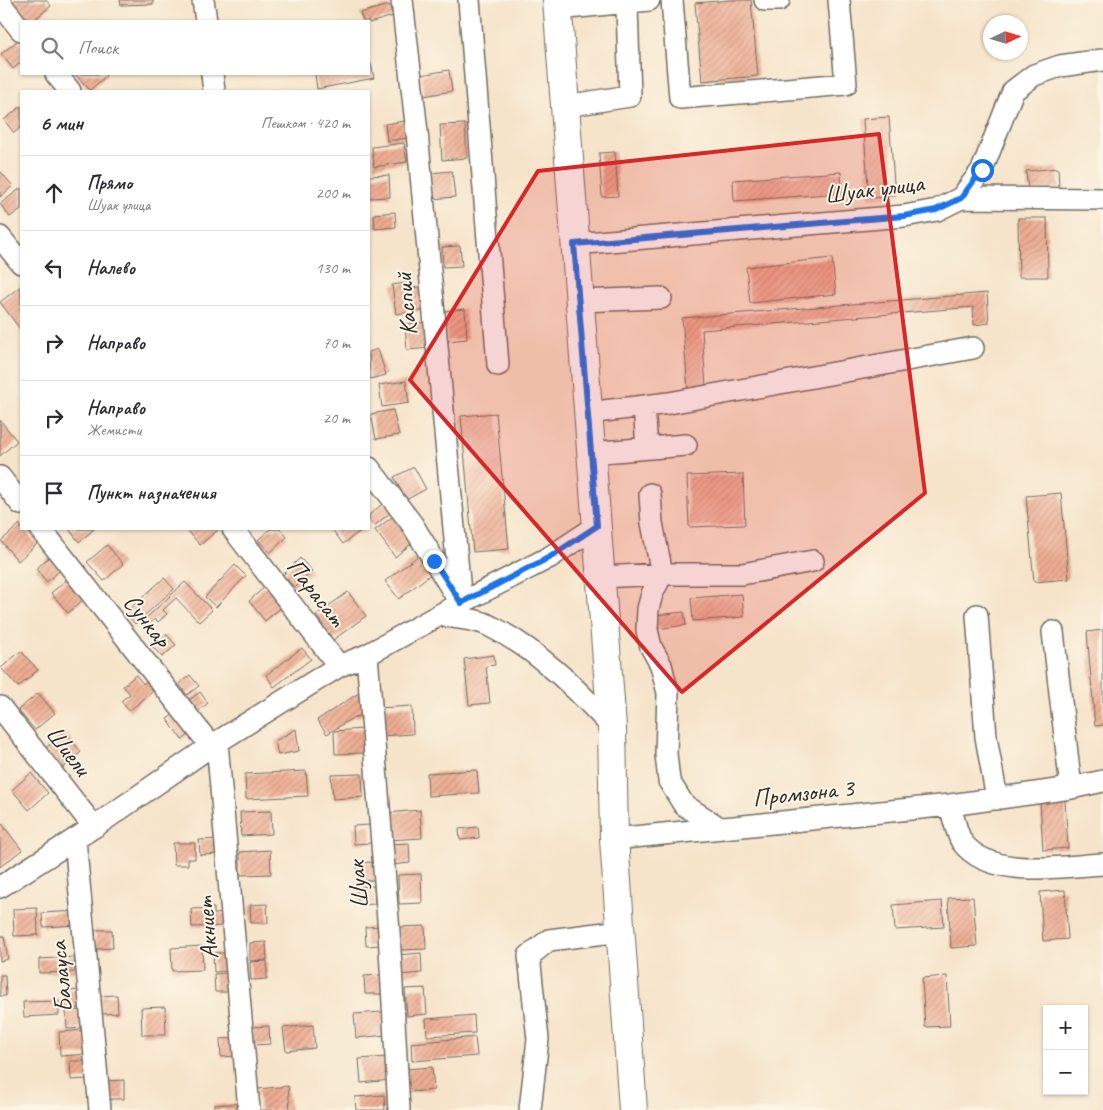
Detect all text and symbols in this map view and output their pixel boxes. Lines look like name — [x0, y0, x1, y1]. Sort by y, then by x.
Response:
north arrow — [983, 15, 1028, 60]
search box — [20, 20, 370, 75]
icon: search — [38, 34, 66, 62]
text: Поиск — [78, 36, 118, 60]
text: 6 мин — [40, 110, 83, 136]
text: Пешком · 420 m — [261, 113, 350, 133]
route start — [971, 159, 994, 182]
street label: Шуак улица — [823, 167, 927, 211]
text: Прямо — [87, 171, 132, 195]
icon: ahead — [40, 179, 68, 207]
text: 200 m — [316, 183, 350, 203]
text: Шуак улица — [87, 195, 151, 215]
icon: left — [40, 254, 68, 282]
text: Налево — [87, 256, 135, 280]
text: 130 m — [316, 258, 350, 278]
street label: Каспий — [387, 269, 425, 337]
icon: right — [40, 329, 68, 357]
text: Направо — [87, 331, 145, 355]
text: 70 m — [323, 333, 350, 353]
text: Направо — [87, 396, 145, 420]
icon: right — [40, 404, 68, 432]
text: 20 m — [323, 408, 350, 428]
text: Жемисти — [87, 420, 141, 440]
icon: arrive — [40, 479, 68, 507]
text: Пункт назначения — [87, 481, 216, 505]
route end — [423, 550, 446, 573]
street label: Парасат — [279, 552, 354, 634]
street label: Сункар — [116, 587, 179, 655]
street label: Шиели — [39, 719, 99, 784]
street label: Промзона 3 — [751, 772, 857, 814]
street label: Шуак — [340, 857, 376, 910]
street label: Акниет — [188, 894, 226, 961]
street label: Балауса — [42, 938, 80, 1014]
map controls — [1043, 1005, 1088, 1095]
button: + — [1043, 1005, 1088, 1050]
button: − — [1043, 1050, 1088, 1095]

